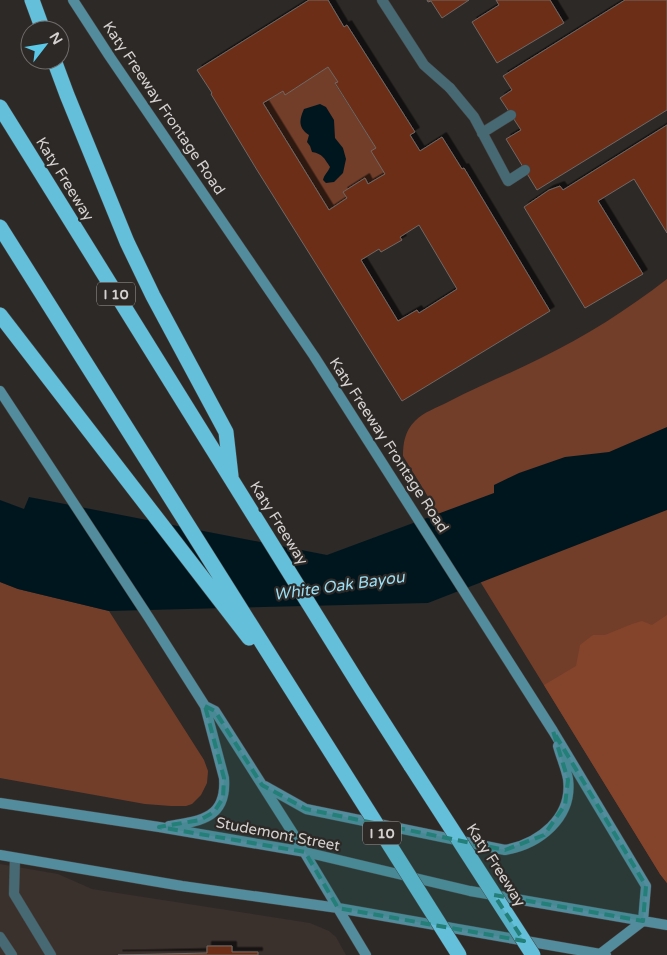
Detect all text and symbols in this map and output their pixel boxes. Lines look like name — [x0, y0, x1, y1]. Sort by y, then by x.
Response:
street label: Katy Freeway Frontage Road — [99, 18, 229, 198]
north arrow — [20, 20, 70, 70]
text: N — [46, 29, 66, 48]
street label: Katy Freeway — [32, 134, 98, 224]
road number: I 10 — [97, 282, 135, 306]
street label: Katy Freeway Frontage Road — [326, 354, 452, 536]
street label: Katy Freeway — [246, 478, 312, 568]
water label: White Oak Bayou — [273, 567, 407, 605]
street label: Studemont Street — [214, 813, 342, 855]
street label: Katy Freeway — [463, 820, 529, 910]
road number: I 10 — [363, 821, 401, 844]

